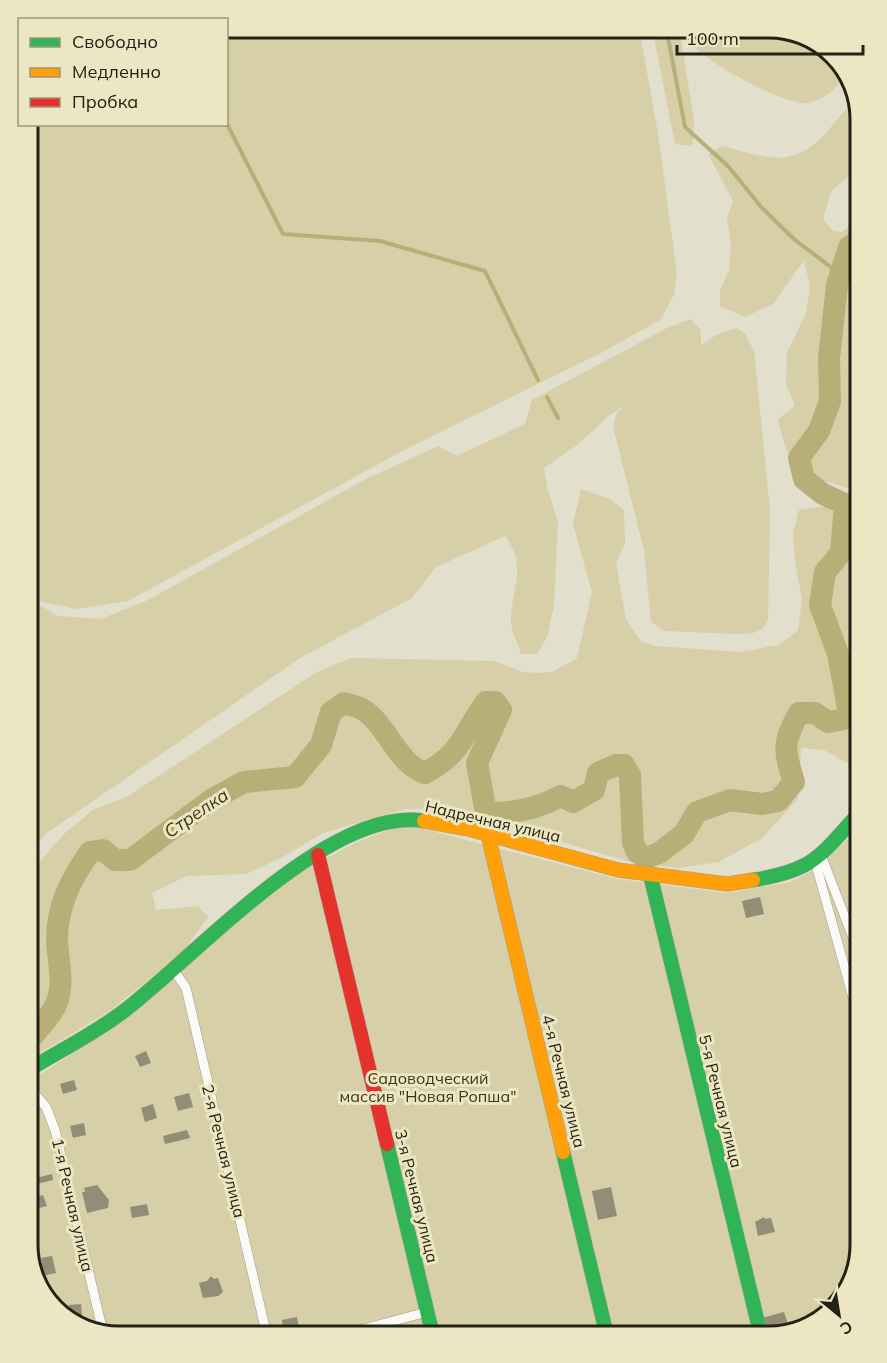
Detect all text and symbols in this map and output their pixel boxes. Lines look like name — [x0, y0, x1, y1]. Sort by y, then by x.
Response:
legend — [18, 18, 228, 126]
scale bar — [677, 18, 863, 56]
text: 100 m — [686, 27, 739, 50]
text: Свободно — [72, 30, 158, 53]
text: Медленно — [72, 60, 161, 83]
text: Пробка — [72, 90, 138, 113]
water label: Стрелка — [159, 783, 233, 843]
street label: Надречная улица — [423, 796, 563, 846]
street label: 4-я Речная улица — [538, 1012, 590, 1150]
street label: 5-я Речная улица — [695, 1032, 747, 1170]
park label: Садоводческий массив "Новая Ропша" — [340, 1068, 516, 1106]
street label: 2-я Речная улица — [198, 1082, 250, 1220]
street label: 3-я Речная улица — [391, 1127, 443, 1265]
street label: 1-я Речная улица — [48, 1136, 98, 1274]
north arrow — [809, 1285, 869, 1345]
text: С — [837, 1317, 856, 1339]

